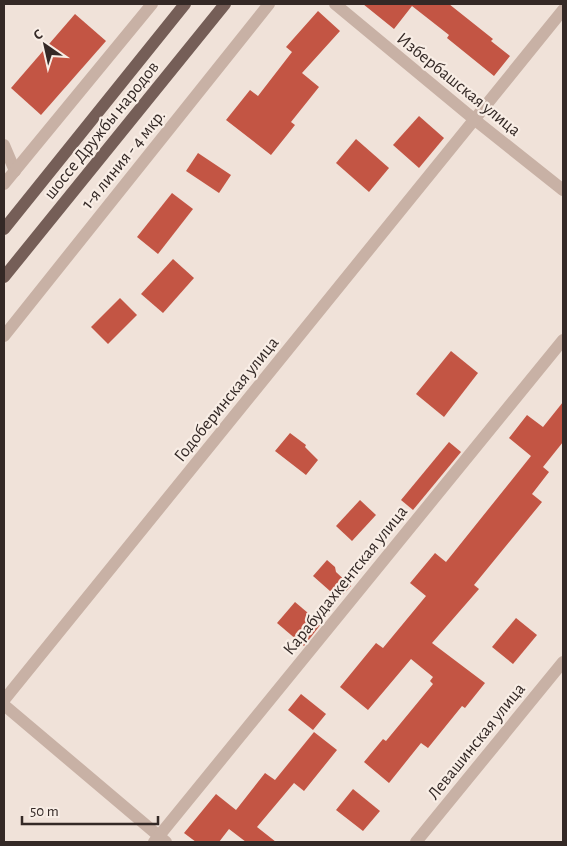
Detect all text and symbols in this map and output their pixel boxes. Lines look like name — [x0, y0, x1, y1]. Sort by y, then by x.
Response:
north arrow — [20, 20, 70, 70]
text: С — [31, 27, 46, 43]
street label: Избербашская улица — [393, 29, 524, 140]
street label: шоссе Дружбы народов — [40, 58, 163, 203]
street label: 1-я линия - 4 мкр. — [78, 106, 169, 213]
street label: Годоберинская улица — [170, 333, 282, 465]
street label: Карабудахкентская улица — [279, 502, 411, 659]
street label: Левашинская улица — [425, 680, 529, 803]
scale bar — [22, 794, 159, 826]
text: 50 m — [30, 804, 59, 819]

